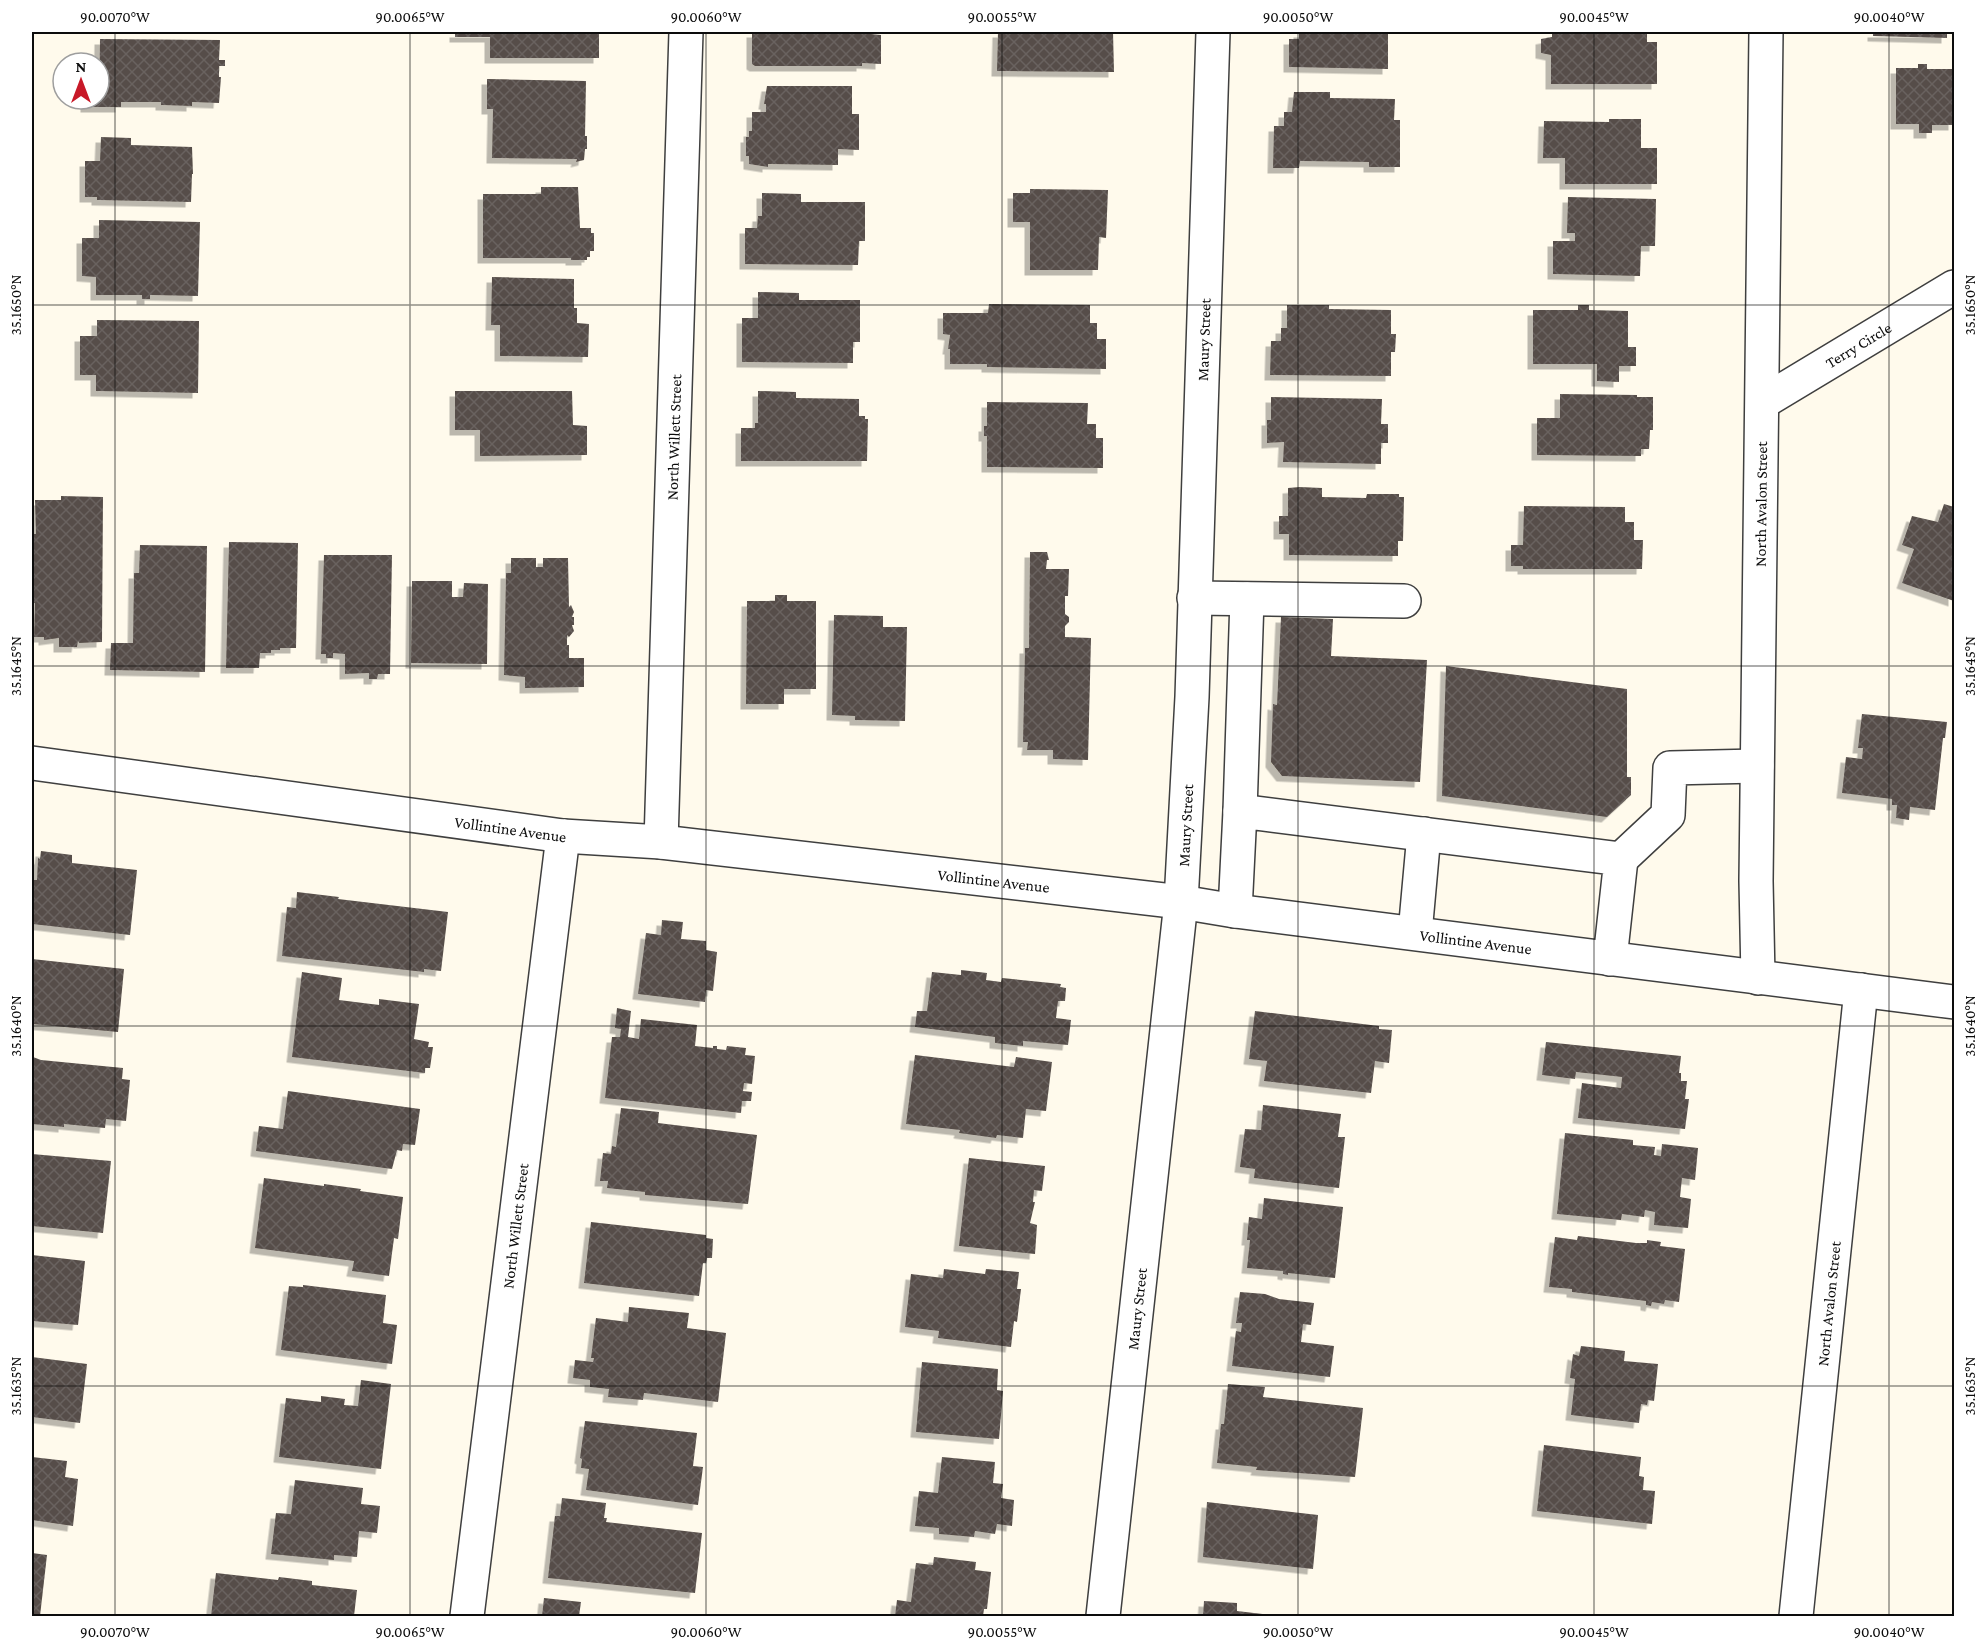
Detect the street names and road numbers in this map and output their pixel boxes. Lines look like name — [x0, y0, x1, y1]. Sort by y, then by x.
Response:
street label: Maury Street — [1194, 297, 1214, 381]
street label: Terry Circle — [1822, 319, 1894, 371]
street label: North Willett Street — [664, 373, 684, 500]
street label: North Avalon Street — [1752, 440, 1770, 567]
street label: Maury Street — [1175, 783, 1196, 867]
street label: Vollintine Avenue — [453, 813, 567, 845]
street label: Vollintine Avenue — [937, 866, 1051, 896]
street label: Vollintine Avenue — [1419, 926, 1533, 957]
street label: North Willett Street — [499, 1162, 532, 1290]
street label: North Avalon Street — [1814, 1240, 1844, 1367]
street label: Maury Street — [1124, 1266, 1150, 1351]

